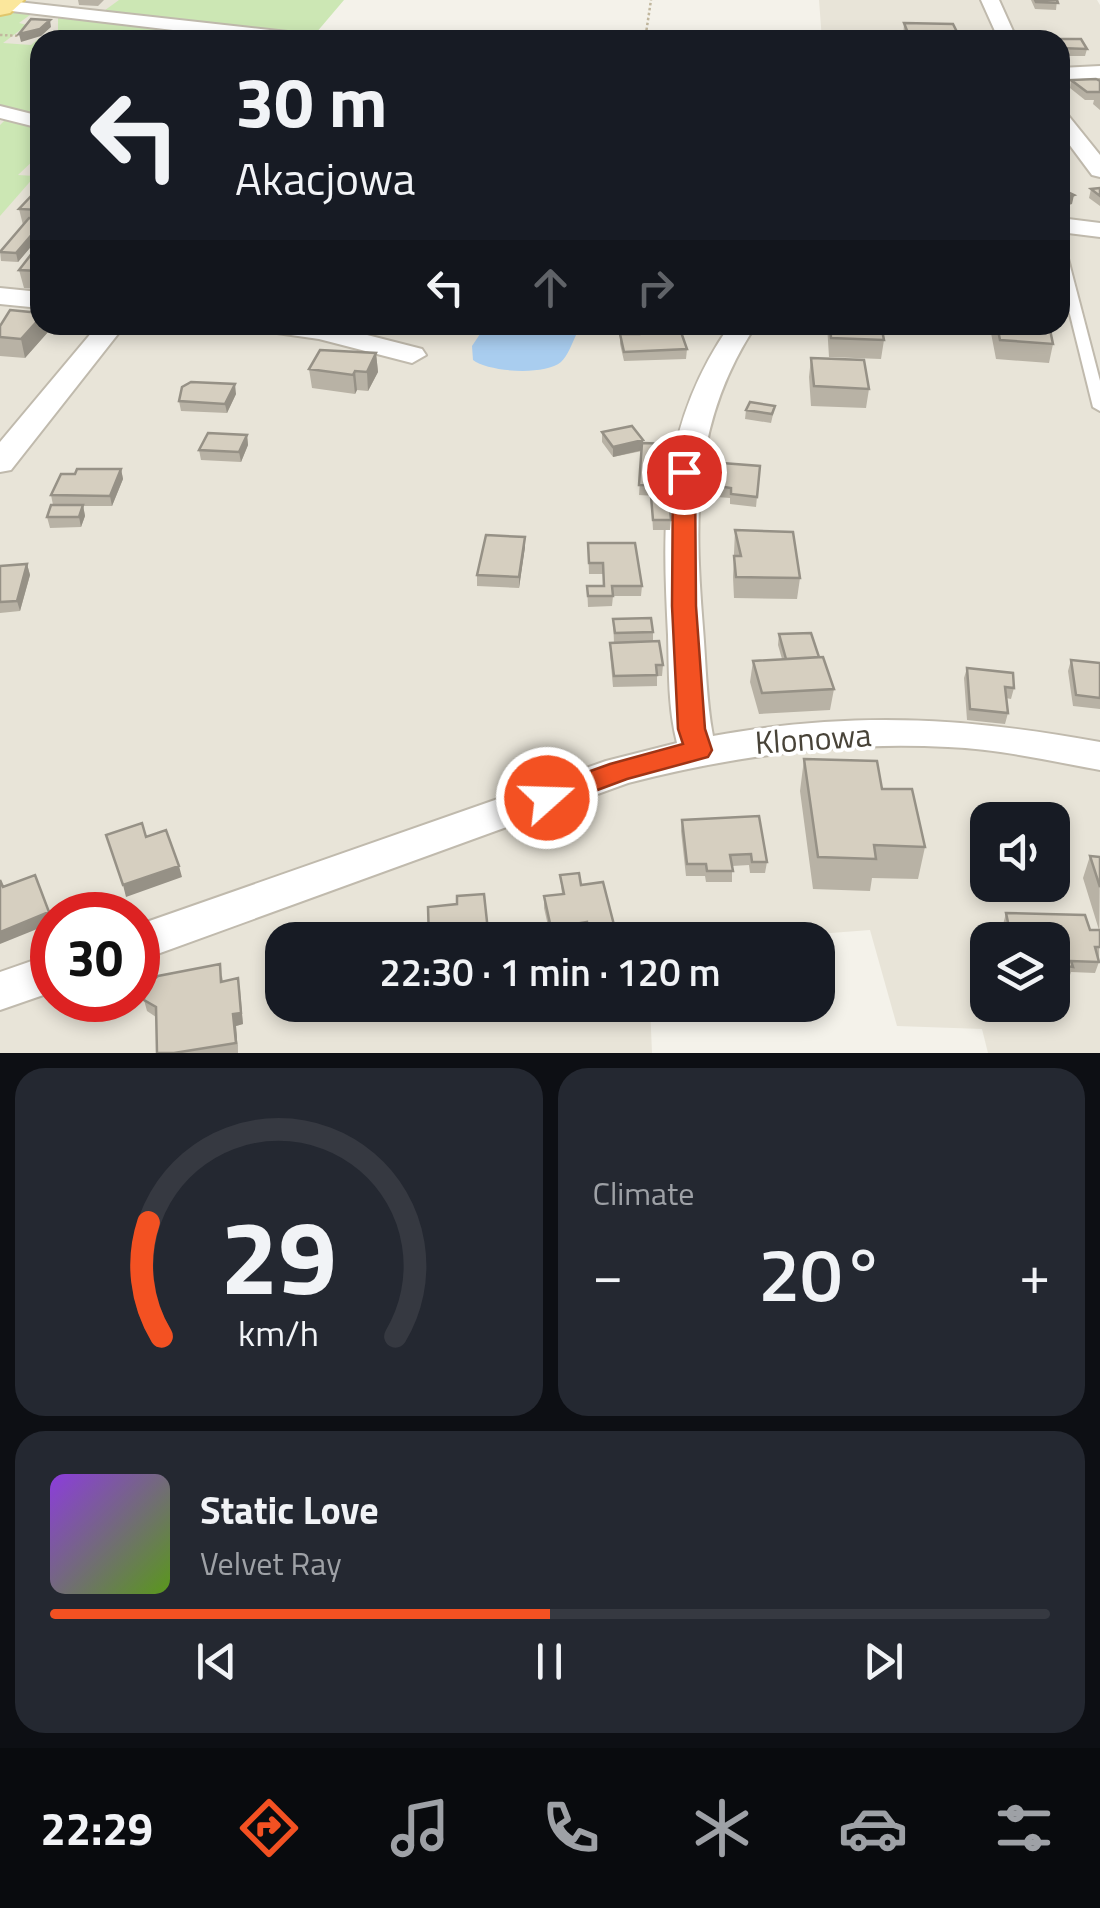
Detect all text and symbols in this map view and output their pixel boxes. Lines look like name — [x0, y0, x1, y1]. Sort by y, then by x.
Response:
text: 30 m — [235, 48, 388, 154]
icon: left — [70, 70, 200, 200]
text: Akacjowa — [235, 144, 415, 212]
icon: left — [418, 260, 473, 315]
icon: ahead — [523, 260, 578, 315]
icon: right — [628, 260, 683, 315]
pin — [642, 430, 727, 515]
icon: arrive — [657, 445, 712, 500]
street label: Klonowa — [753, 710, 873, 766]
position arrow — [495, 746, 599, 850]
map controls — [970, 802, 1070, 1022]
button: sound — [970, 802, 1070, 902]
speed limit sign: 30 — [30, 892, 160, 1022]
button: layers — [970, 922, 1070, 1022]
text: 22:30 · 1 min · 120 m — [379, 943, 721, 1001]
text: Climate — [593, 1169, 694, 1217]
text: 29 — [221, 1176, 337, 1334]
text: 20° — [758, 1216, 884, 1330]
text: − — [593, 1232, 623, 1315]
text: + — [1019, 1232, 1050, 1315]
text: km/h — [238, 1305, 319, 1360]
text: Static Love — [200, 1481, 379, 1539]
text: Velvet Ray — [200, 1539, 342, 1587]
icon: previous — [189, 1634, 244, 1689]
icon: pause — [522, 1634, 577, 1689]
icon: next — [856, 1634, 911, 1689]
icon: directions — [234, 1793, 304, 1863]
icon: music — [385, 1793, 455, 1863]
icon: phone — [536, 1793, 606, 1863]
icon: climate — [687, 1793, 757, 1863]
icon: car — [838, 1793, 908, 1863]
icon: filters — [989, 1793, 1059, 1863]
text: 22:29 — [41, 1794, 153, 1862]

